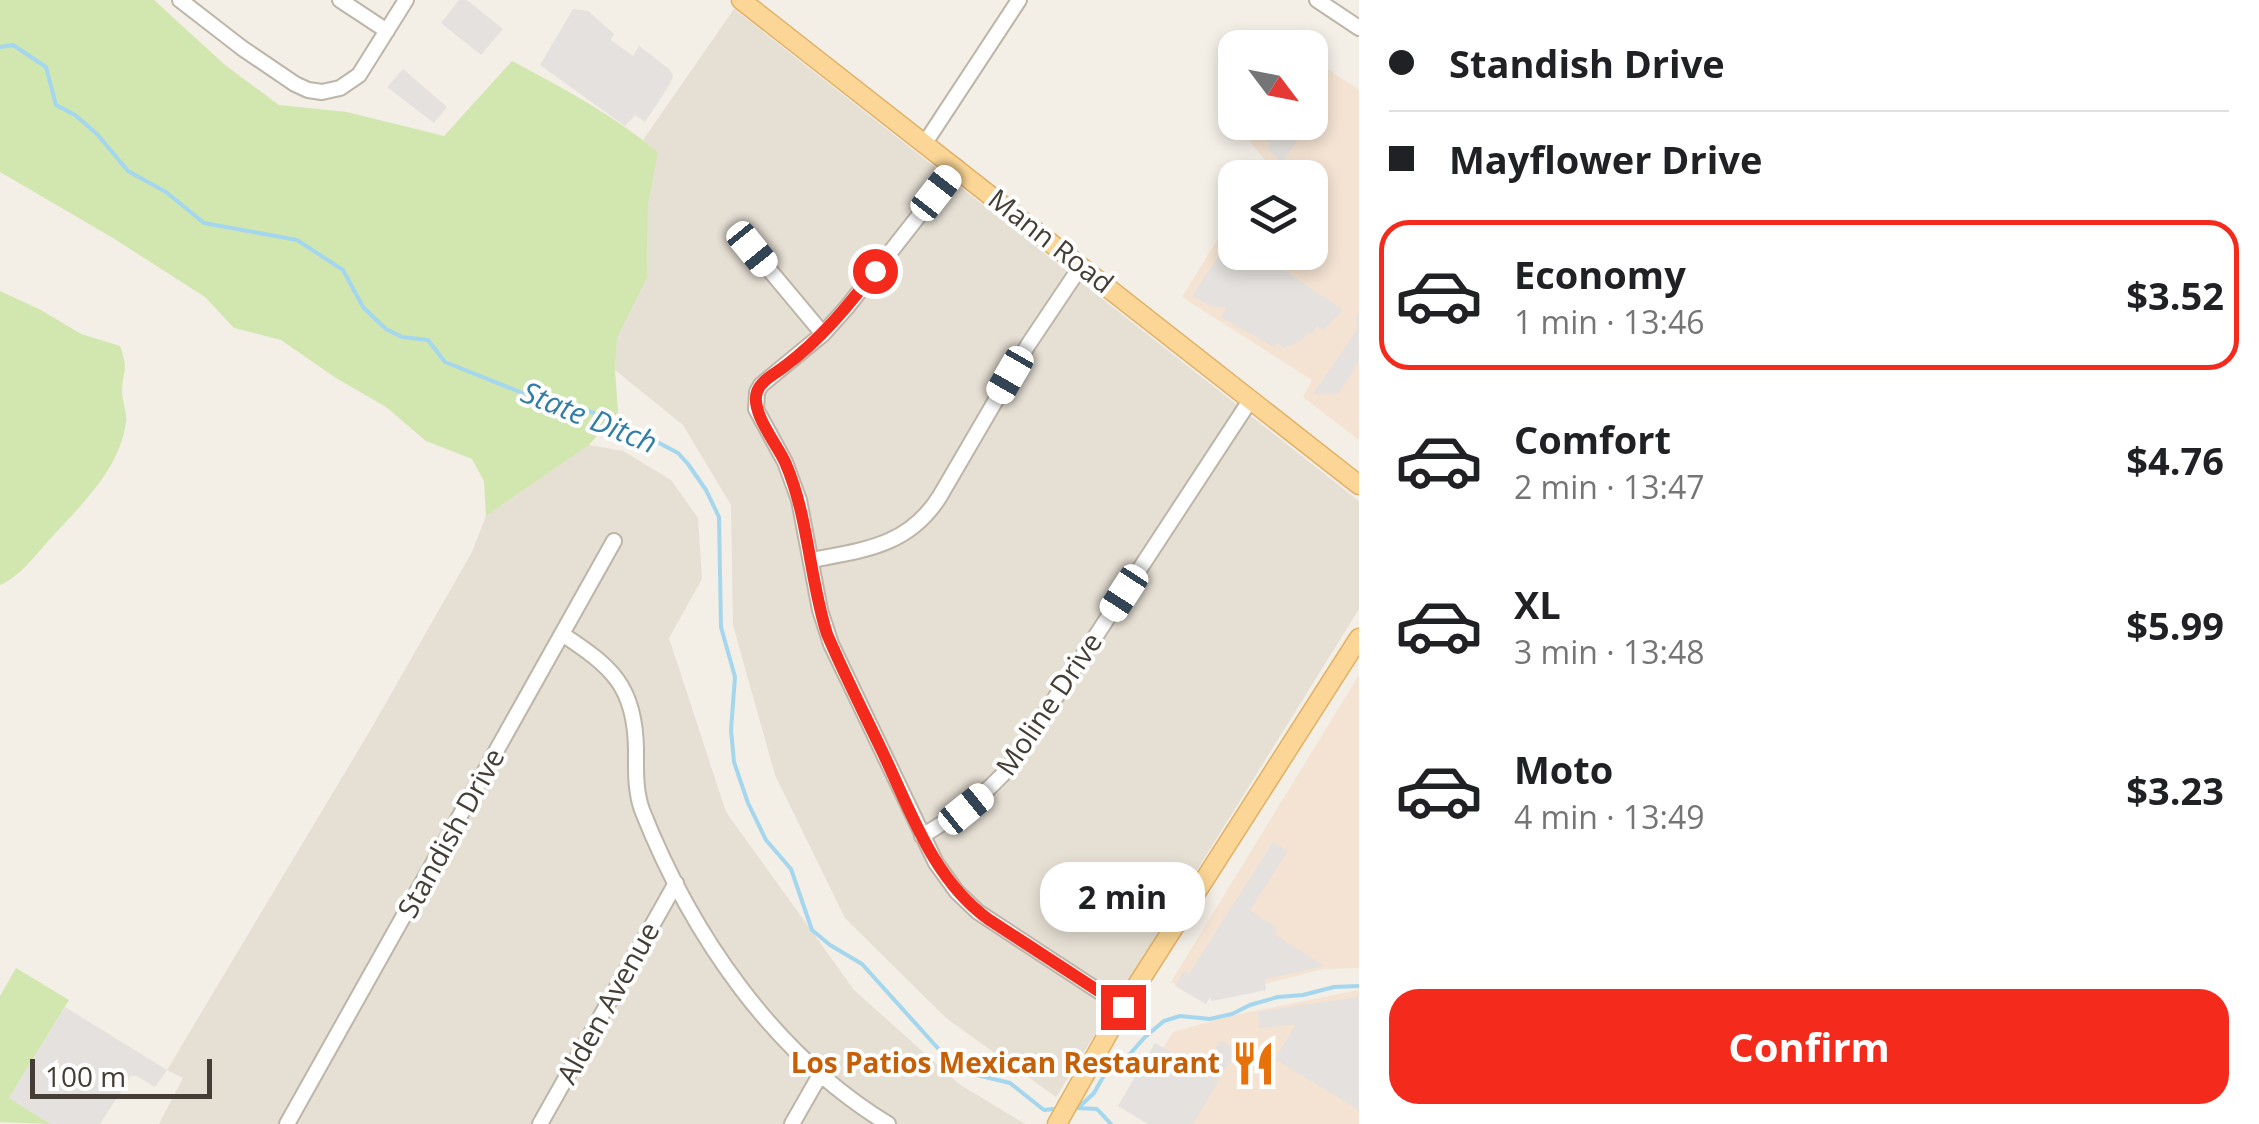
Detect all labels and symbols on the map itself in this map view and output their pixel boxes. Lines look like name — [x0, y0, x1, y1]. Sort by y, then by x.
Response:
north arrow — [1218, 30, 1328, 140]
car — [906, 160, 966, 226]
street label: Mann Road — [981, 179, 1122, 301]
car — [721, 216, 783, 282]
route start — [853, 249, 898, 294]
car — [982, 342, 1038, 408]
water label: State Ditch — [516, 371, 664, 462]
car — [1095, 560, 1153, 626]
street label: Moline Drive — [986, 624, 1110, 782]
street label: Standish Drive — [388, 741, 512, 924]
car — [933, 778, 999, 840]
callout: 2 min — [1040, 862, 1206, 932]
street label: Alden Avenue — [547, 915, 667, 1090]
route end — [1101, 985, 1146, 1030]
restaurant icon: Los Patios Mexican Restaurant — [1229, 1039, 1277, 1087]
place label: Los Patios Mexican Restaurant — [791, 1043, 1220, 1081]
scale bar — [30, 1054, 212, 1098]

